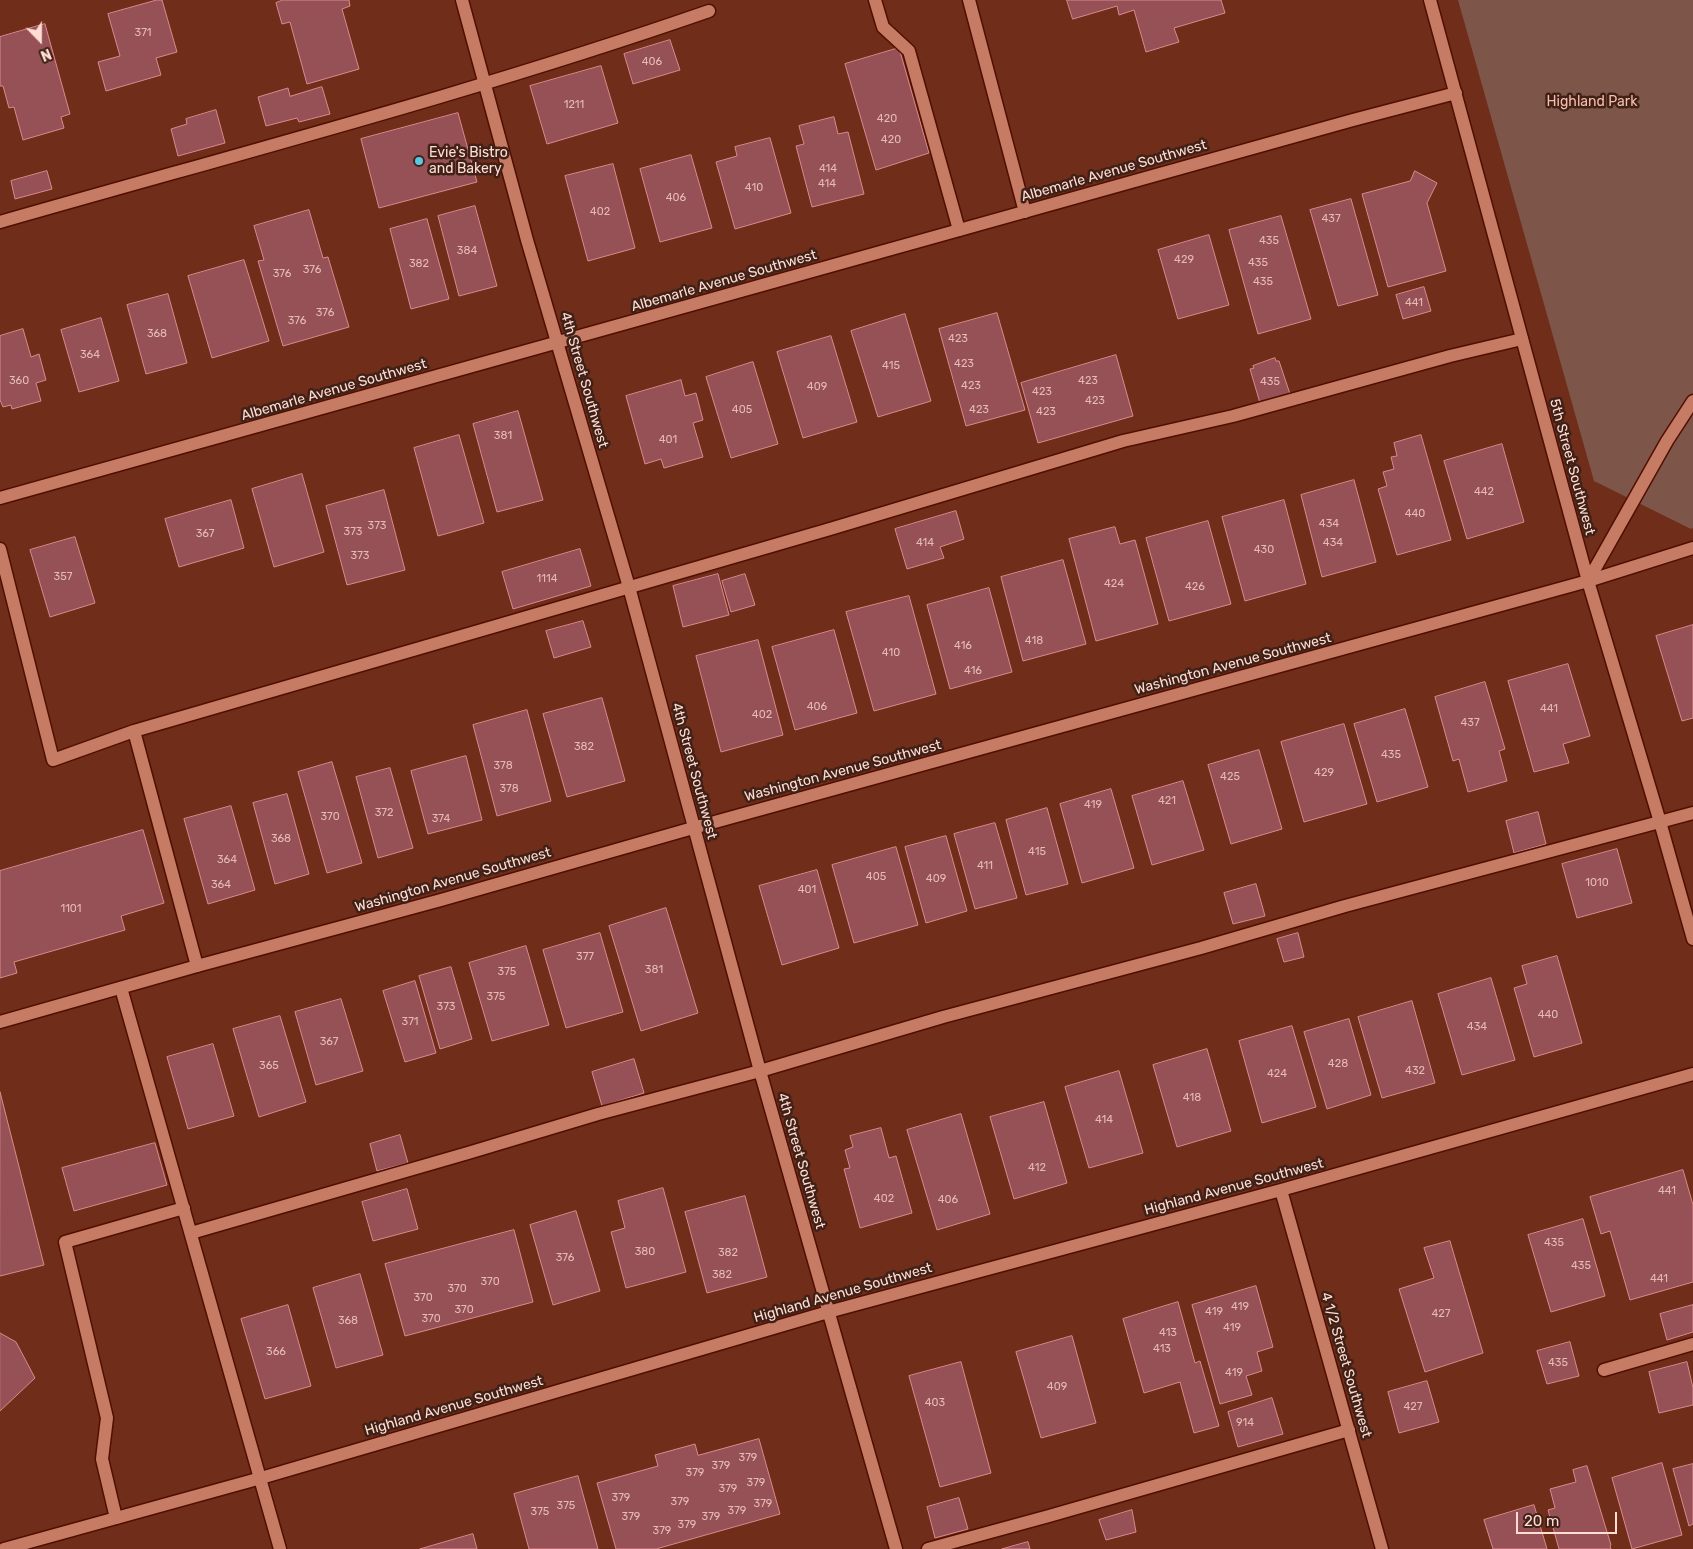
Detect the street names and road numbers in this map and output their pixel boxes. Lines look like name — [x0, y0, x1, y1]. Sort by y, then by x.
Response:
street label: Albemarle Avenue Southwest — [1019, 136, 1209, 206]
street label: Albemarle Avenue Southwest — [629, 246, 819, 316]
street label: 4th Street Southwest — [557, 310, 611, 450]
street label: Albemarle Avenue Southwest — [239, 355, 429, 425]
street label: 5th Street Southwest — [1546, 397, 1598, 537]
street label: Washington Avenue Southwest — [1133, 630, 1333, 698]
street label: 4th Street Southwest — [668, 701, 720, 841]
street label: Washington Avenue Southwest — [743, 737, 943, 805]
street label: Washington Avenue Southwest — [353, 844, 553, 916]
street label: 4th Street Southwest — [774, 1091, 828, 1231]
street label: Highland Avenue Southwest — [1143, 1155, 1325, 1219]
street label: Highland Avenue Southwest — [752, 1259, 934, 1327]
street label: 4 1/2 Street Southwest — [1317, 1290, 1375, 1440]
street label: Highland Avenue Southwest — [363, 1372, 545, 1440]

